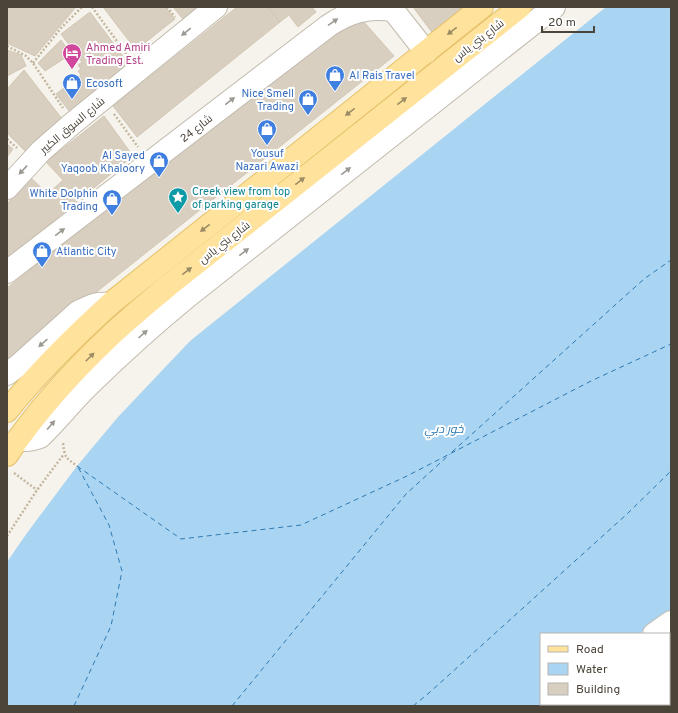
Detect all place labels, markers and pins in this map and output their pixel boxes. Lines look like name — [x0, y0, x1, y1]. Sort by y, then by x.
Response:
place label: Ahmed Amiri Trading Est. — [86, 41, 150, 68]
hotel icon: Ahmed Amiri Trading Est. — [61, 42, 83, 70]
shop icon: Al Rais Travel — [324, 64, 346, 92]
place label: Al Rais Travel — [349, 69, 415, 83]
shop icon: Ecosoft — [61, 72, 83, 100]
place label: Ecosoft — [86, 77, 123, 91]
place label: Nice Smell Trading — [242, 87, 294, 114]
shop icon: Nice Smell Trading — [297, 88, 319, 116]
shop icon: Yousuf Nazari Awazi — [256, 118, 278, 146]
place label: Yousuf Nazari Awazi — [236, 147, 298, 174]
place label: Al Sayed Yaqoob Khaloory — [61, 149, 145, 176]
shop icon: Al Sayed Yaqoob Khaloory — [148, 150, 170, 178]
place label: Creek view from top of parking garage — [192, 185, 290, 212]
place icon: Creek view from top of parking garage — [167, 186, 189, 214]
place label: White Dolphin Trading — [29, 187, 98, 214]
shop icon: White Dolphin Trading — [101, 188, 123, 216]
shop icon: Atlantic City — [31, 240, 53, 268]
place label: Atlantic City — [56, 245, 117, 259]

